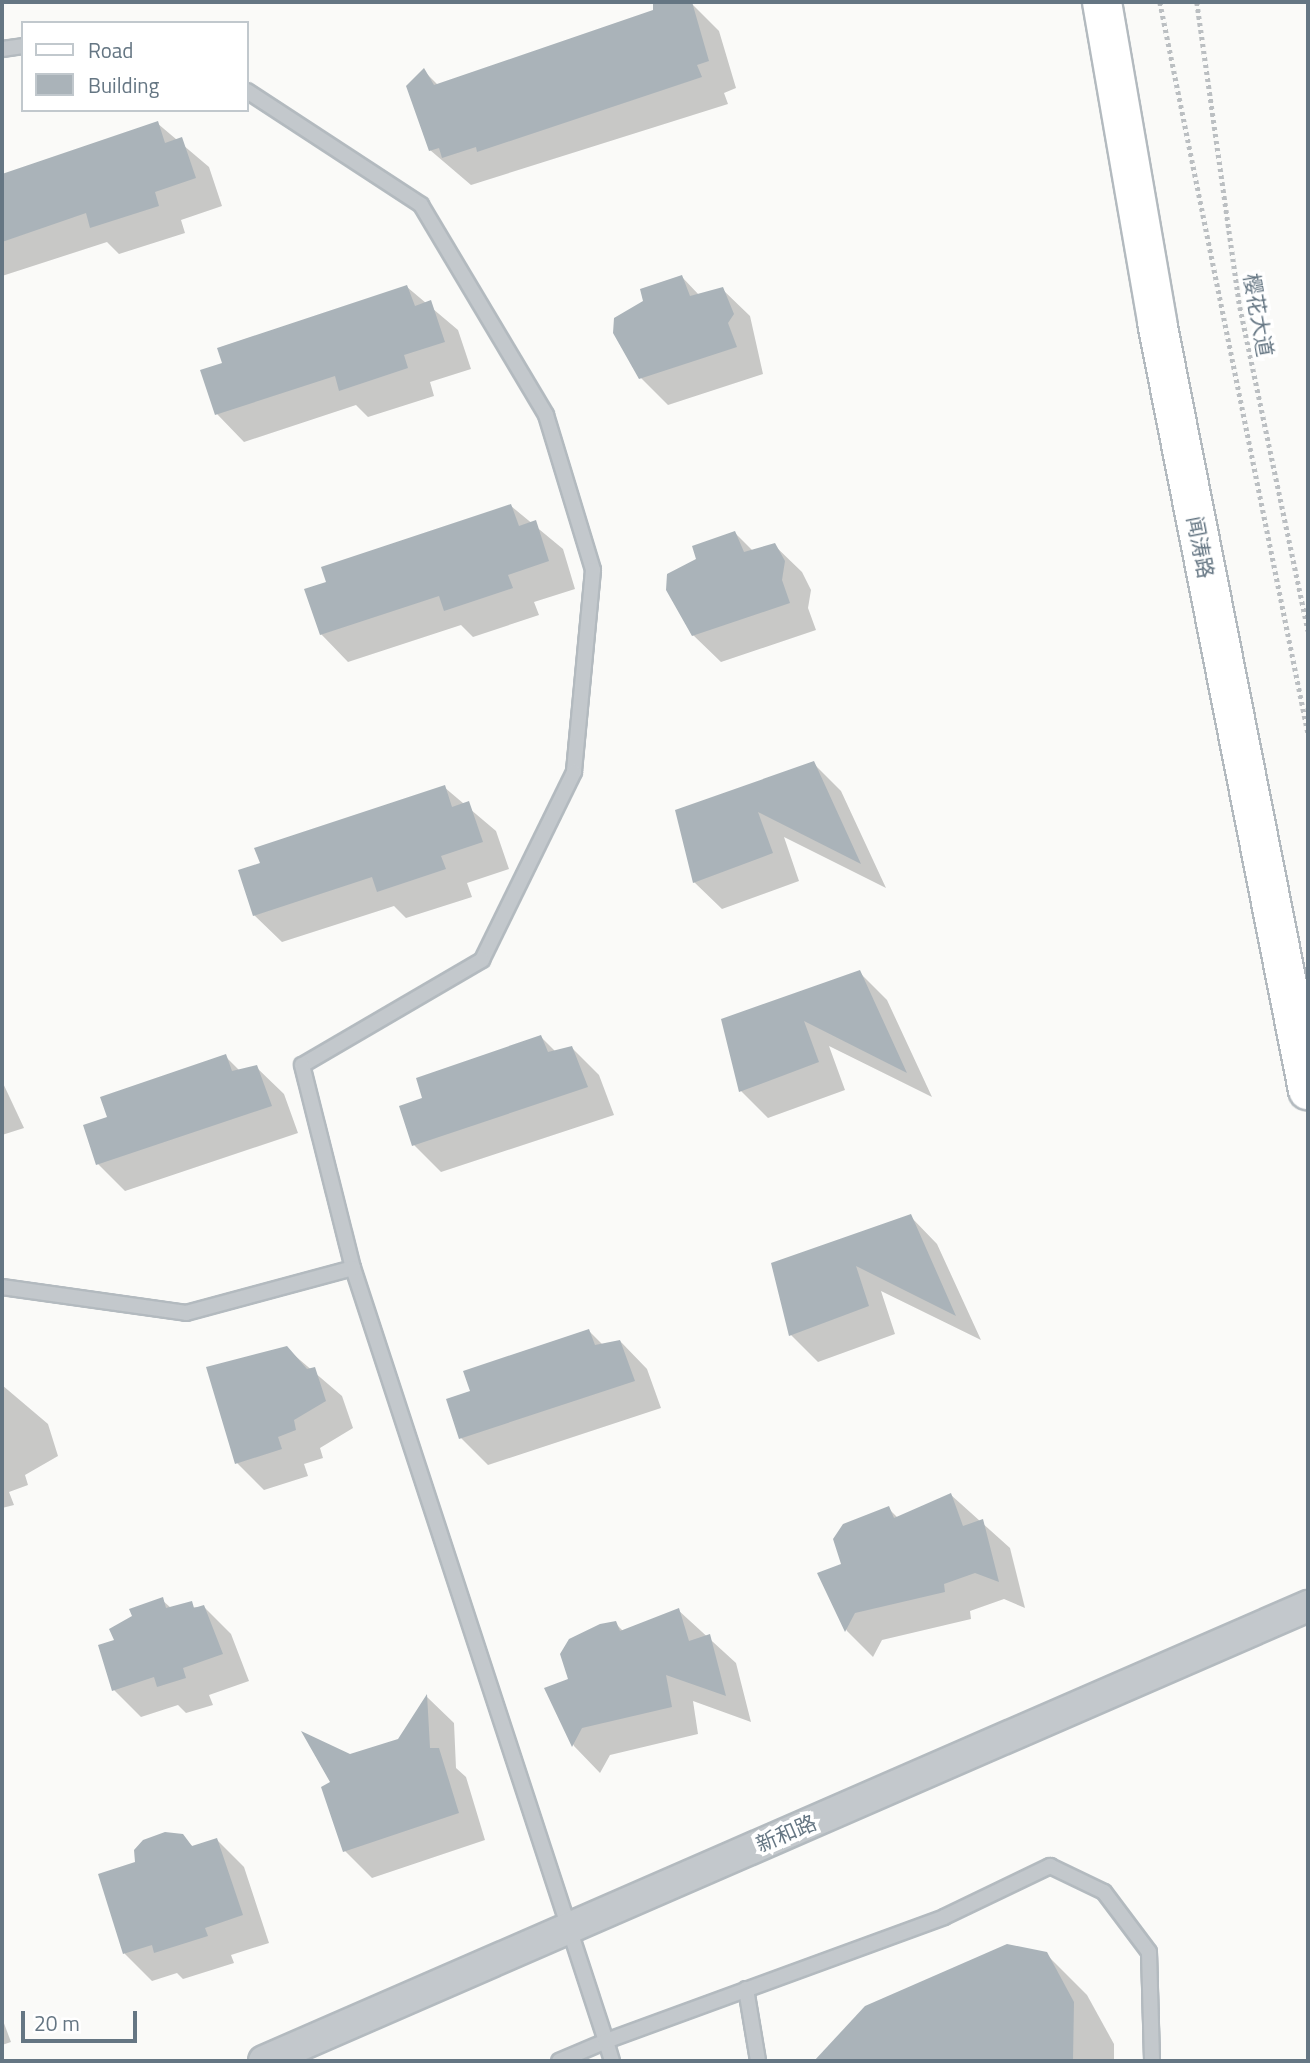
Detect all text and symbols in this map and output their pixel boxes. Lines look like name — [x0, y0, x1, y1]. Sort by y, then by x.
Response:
legend — [21, 21, 248, 112]
text: Road — [88, 34, 133, 66]
text: Building — [88, 69, 159, 101]
street label: 樱花大道 — [1239, 271, 1279, 359]
street label: 闻涛路 — [1183, 514, 1219, 580]
street label: 新和路 — [752, 1809, 820, 1857]
scale bar — [24, 1996, 140, 2040]
text: 20 m — [34, 2007, 80, 2039]

